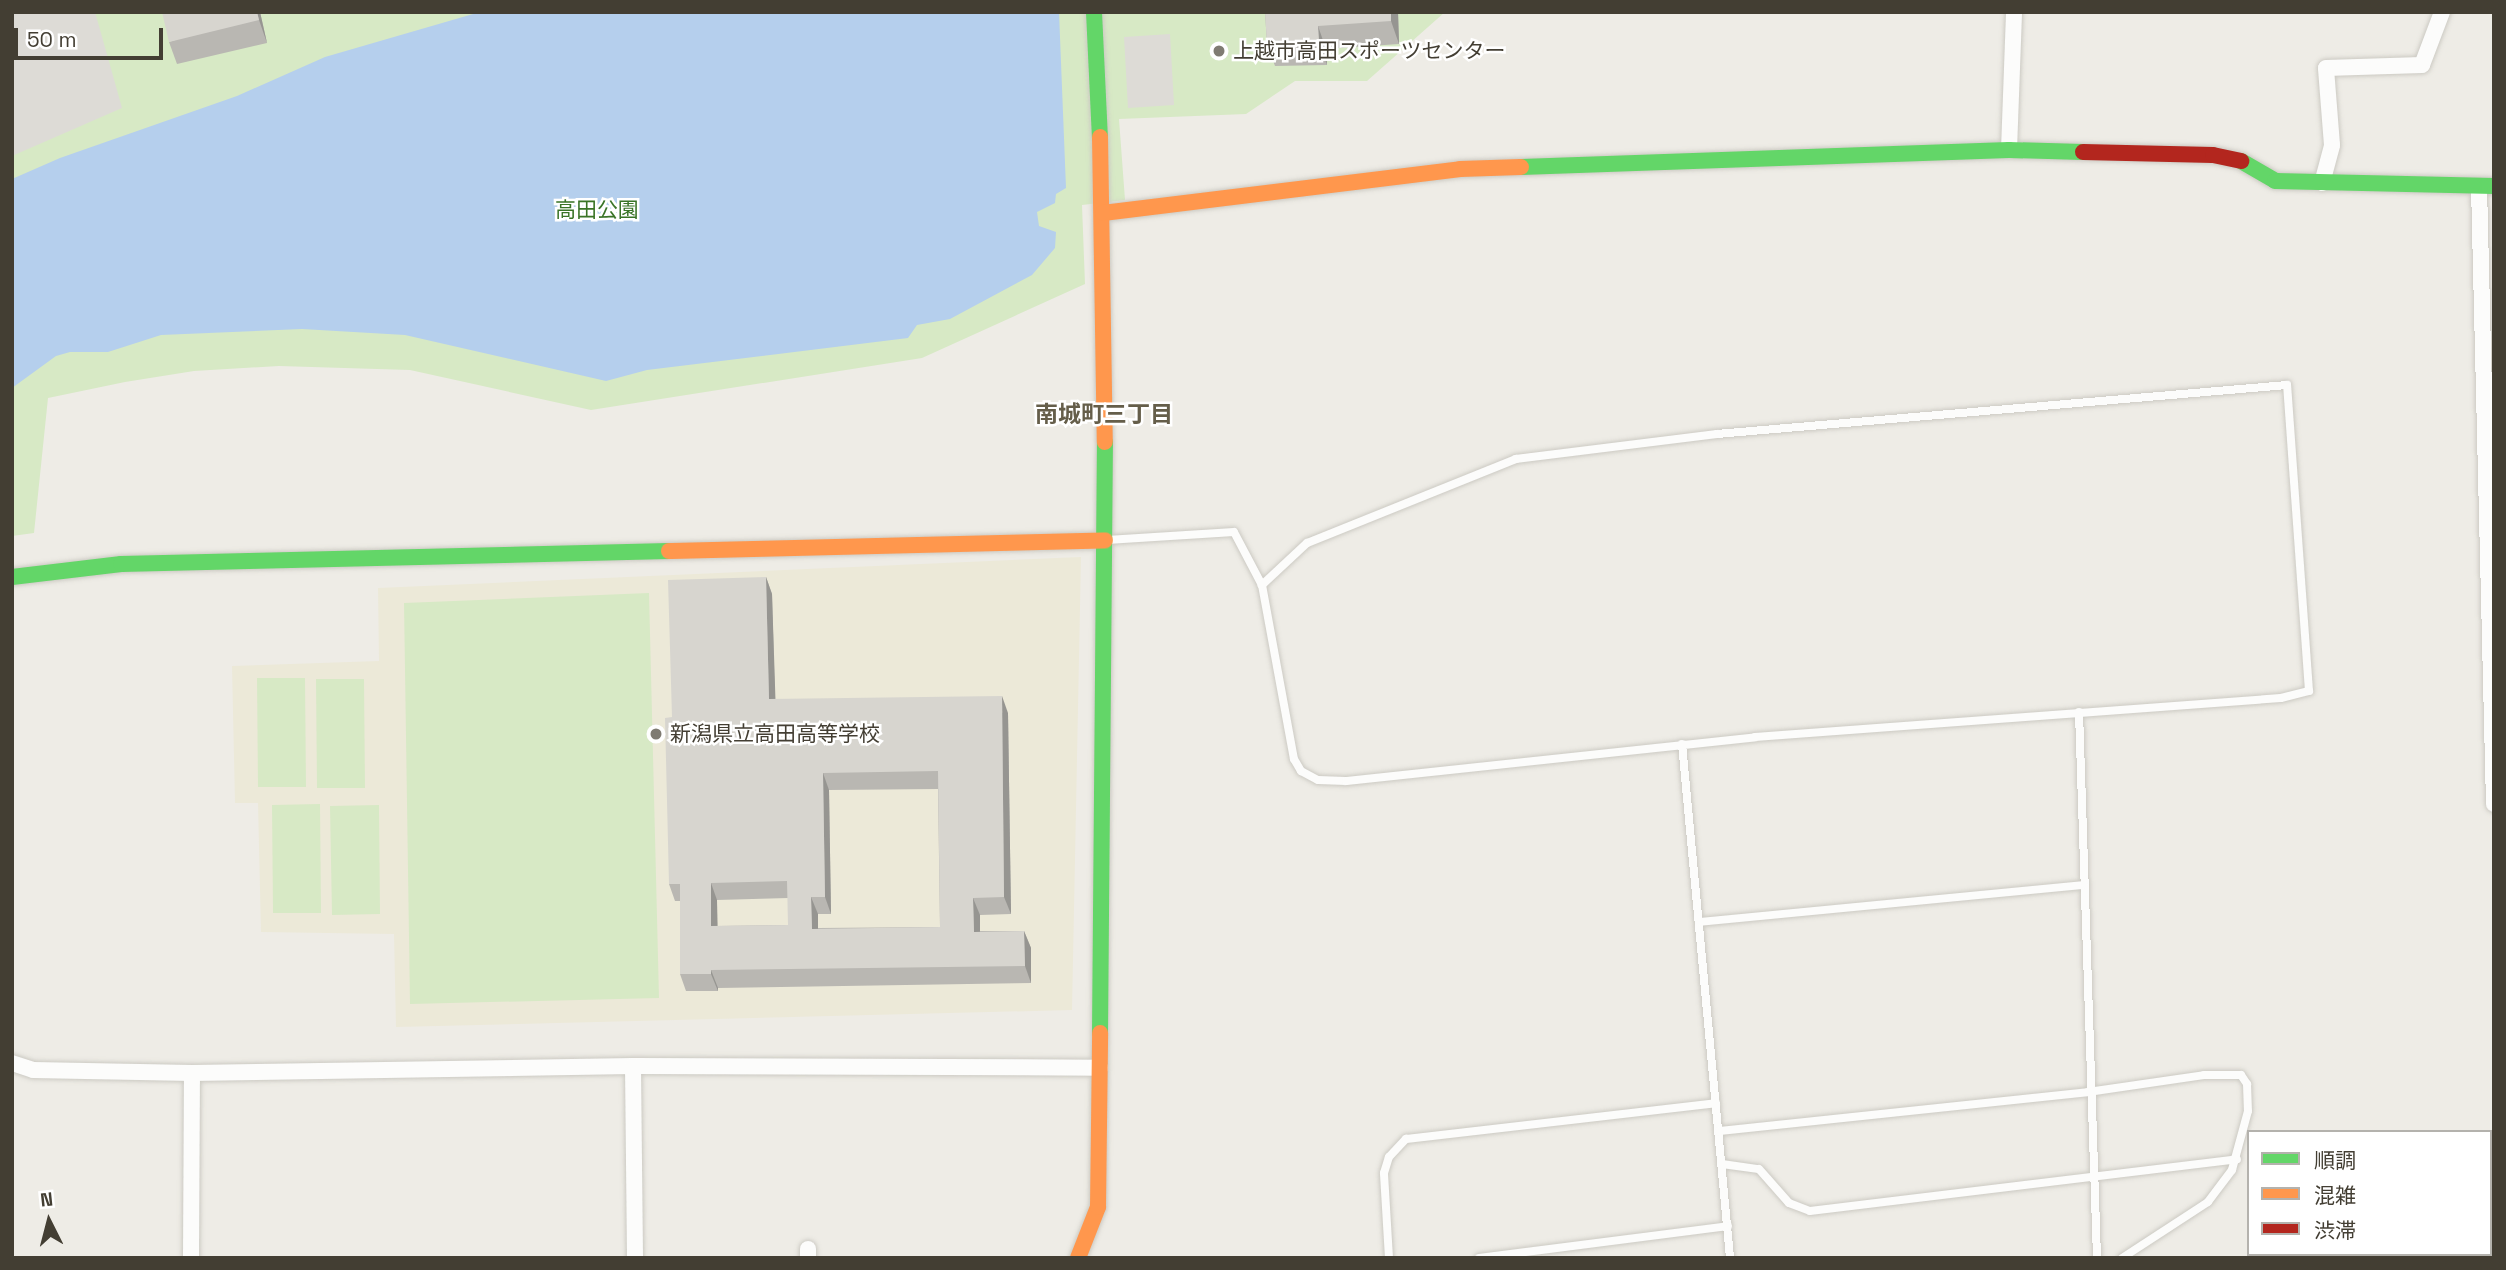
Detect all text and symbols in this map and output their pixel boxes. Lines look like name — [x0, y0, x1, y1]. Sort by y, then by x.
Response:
scale bar — [18, 14, 166, 58]
text: 50 m — [27, 26, 77, 53]
place label: 上越市高田スポーツセンター — [1233, 38, 1506, 64]
marker: 上越市高田スポーツセンター — [1211, 43, 1227, 59]
park label: 高田公園 — [555, 197, 639, 223]
district label: 南城町三丁目 — [1035, 400, 1173, 428]
place label: 新潟県立高田高等学校 — [670, 721, 880, 747]
marker: 新潟県立高田高等学校 — [648, 726, 664, 742]
legend — [2247, 1130, 2492, 1256]
text: 順調 — [2314, 1147, 2356, 1174]
text: 混雑 — [2314, 1182, 2356, 1209]
north arrow — [14, 1186, 84, 1256]
text: N — [39, 1187, 54, 1213]
text: 渋滞 — [2314, 1217, 2356, 1244]

